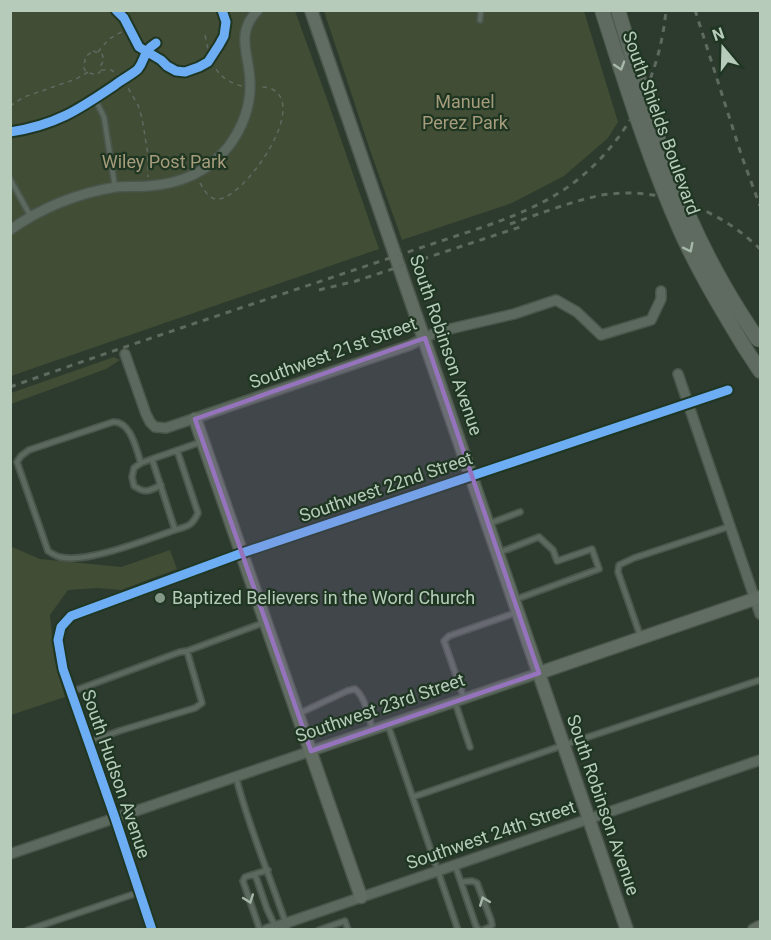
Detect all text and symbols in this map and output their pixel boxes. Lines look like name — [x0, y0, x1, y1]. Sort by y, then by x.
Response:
north arrow — [693, 18, 753, 78]
text: N — [710, 23, 727, 45]
street label: South Shields Boulevard — [618, 28, 704, 217]
one-way arrow — [613, 60, 625, 71]
park label: Manuel Perez Park — [422, 91, 509, 133]
park label: Wiley Post Park — [102, 151, 227, 172]
one-way arrow — [682, 242, 693, 253]
street label: South Robinson Avenue — [406, 252, 487, 438]
street label: Southwest 21st Street — [246, 312, 420, 393]
street label: Southwest 22nd Street — [297, 447, 475, 526]
place label: Baptized Believers in the Word Church — [172, 587, 475, 608]
marker: Baptized Believers in the Word Church — [153, 591, 167, 605]
street label: Southwest 23rd Street — [292, 669, 467, 746]
street label: South Hudson Avenue — [78, 687, 155, 861]
street label: South Robinson Avenue — [563, 712, 644, 898]
street label: Southwest 24th Street — [404, 796, 578, 873]
one-way arrow — [242, 893, 255, 904]
one-way arrow — [479, 896, 491, 907]

